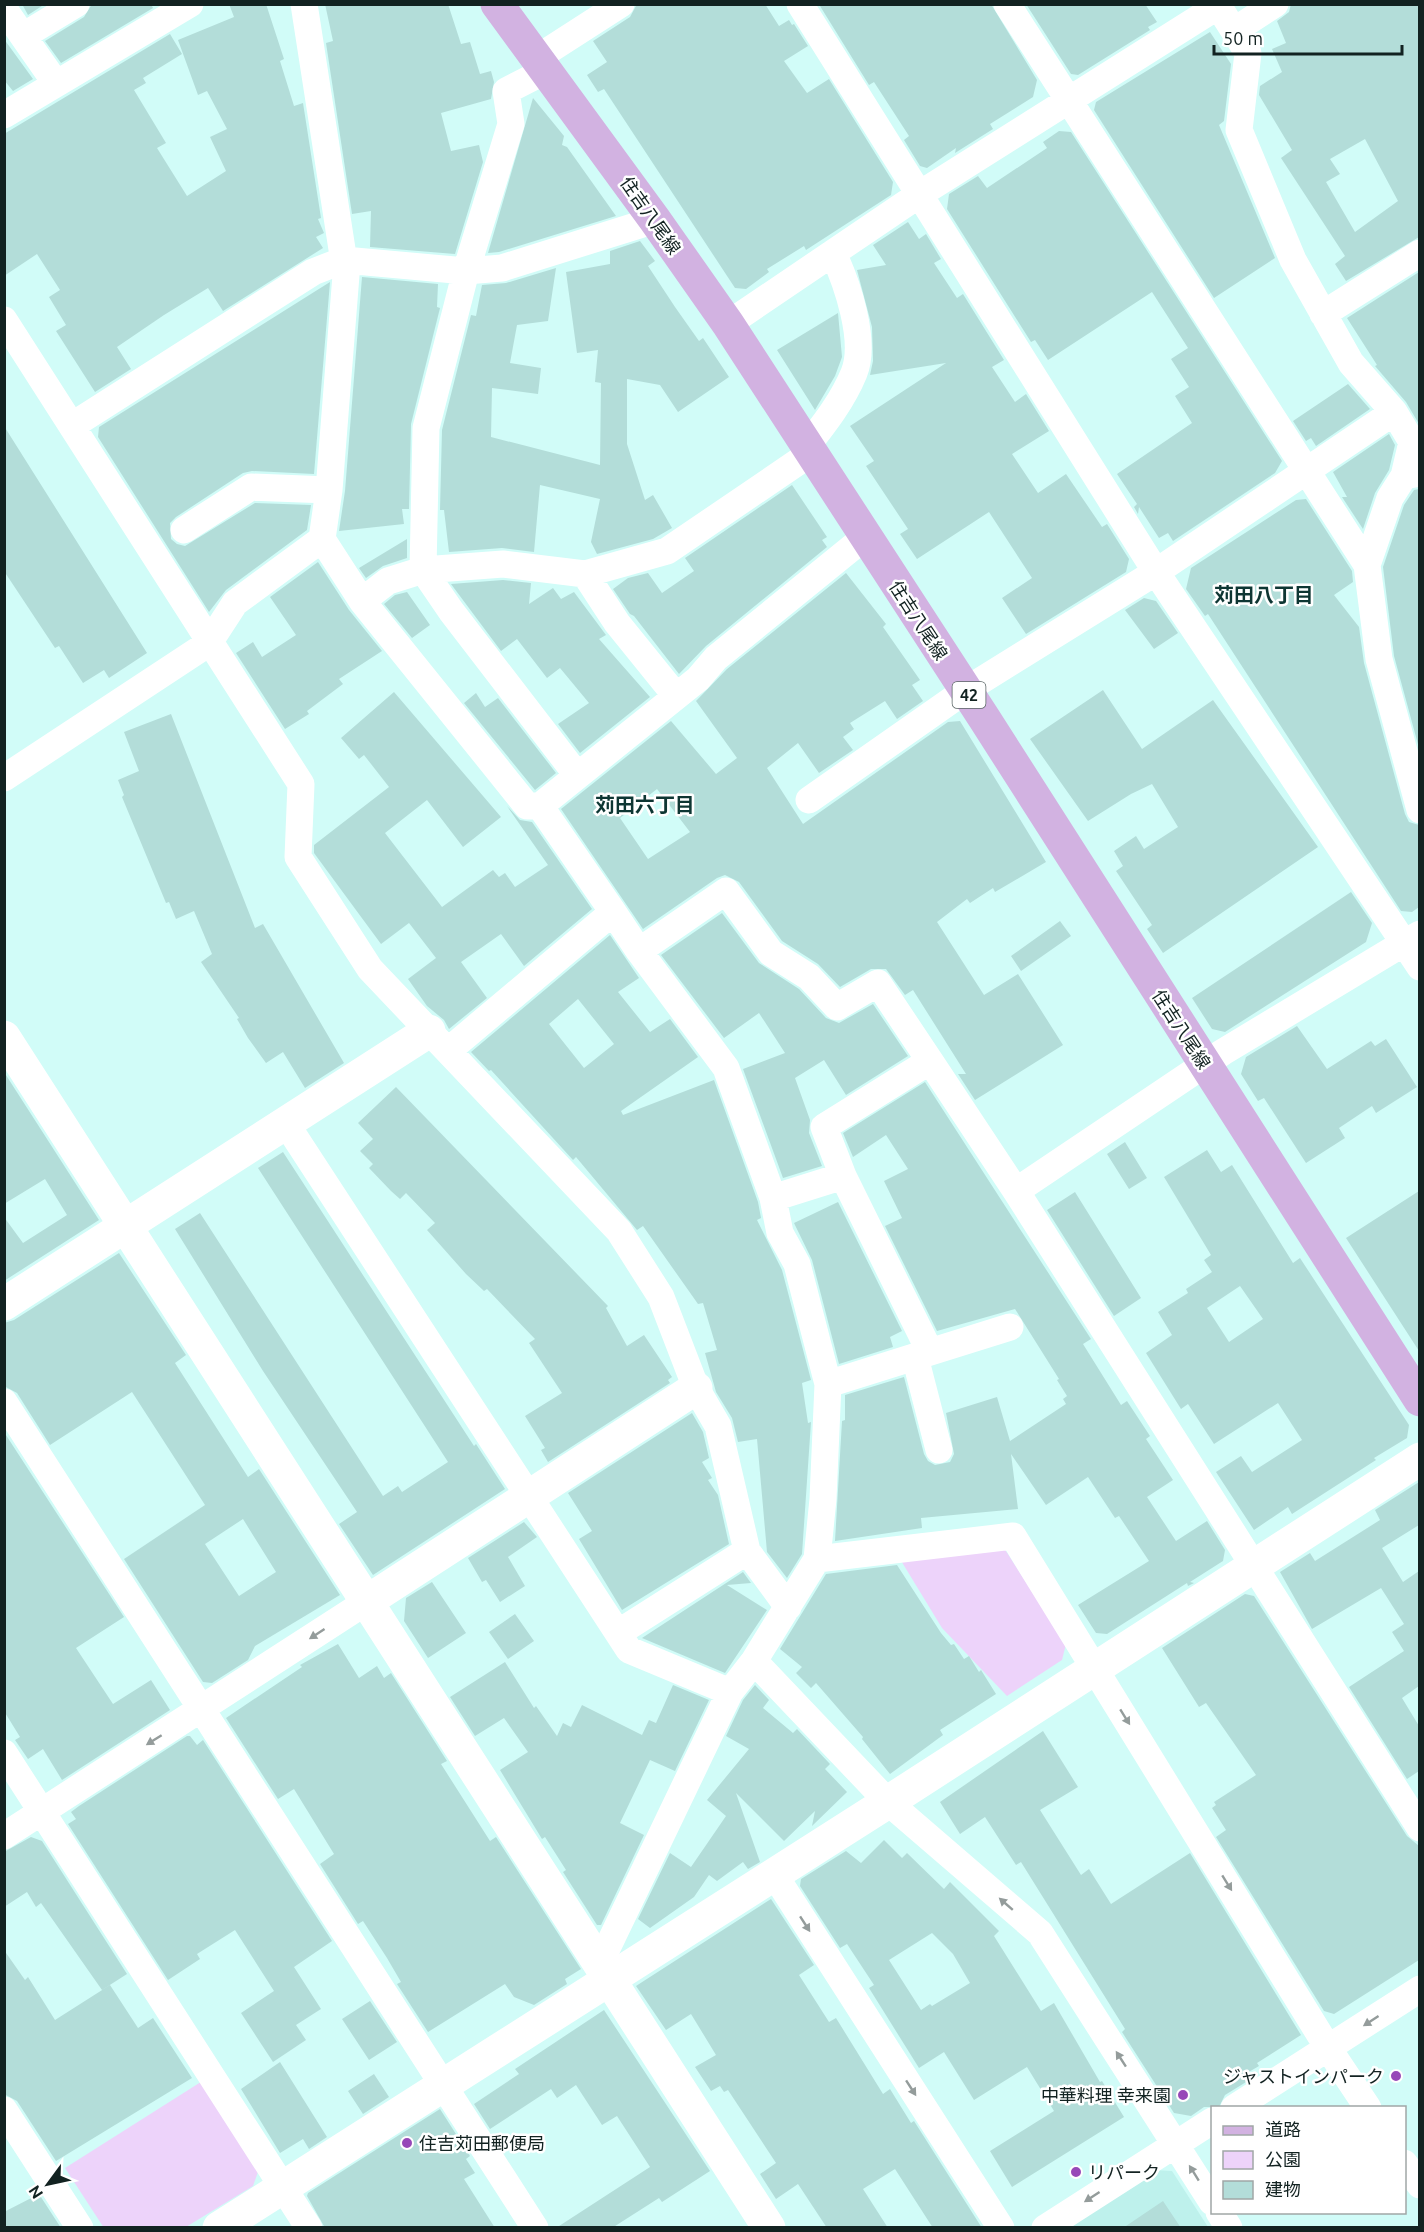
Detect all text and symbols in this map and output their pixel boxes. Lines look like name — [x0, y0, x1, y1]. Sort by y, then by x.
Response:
scale bar — [1214, 18, 1402, 56]
text: 50 m — [1223, 28, 1263, 48]
street label: 住吉八尾線 — [617, 172, 685, 258]
street label: 住吉八尾線 — [886, 577, 952, 663]
district label: 苅田八丁目 — [1214, 583, 1314, 606]
road number: 42 — [952, 682, 986, 708]
district label: 苅田六丁目 — [595, 793, 695, 816]
street label: 住吉八尾線 — [1149, 986, 1215, 1072]
one-way arrow — [309, 1628, 325, 1639]
one-way arrow — [1119, 1709, 1130, 1725]
one-way arrow — [146, 1734, 162, 1745]
one-way arrow — [1221, 1875, 1232, 1891]
one-way arrow — [998, 1897, 1014, 1910]
one-way arrow — [799, 1915, 811, 1931]
one-way arrow — [1362, 2015, 1379, 2026]
one-way arrow — [1116, 2051, 1127, 2067]
place label: ジャストインパーク — [1223, 2066, 1384, 2086]
marker: ジャストインパーク — [1389, 2069, 1403, 2083]
one-way arrow — [905, 2079, 916, 2096]
place label: 中華料理 幸来園 — [1041, 2085, 1171, 2105]
marker: 中華料理 幸来園 — [1176, 2088, 1190, 2102]
legend — [1211, 2106, 1406, 2214]
text: 道路 — [1265, 2119, 1301, 2139]
place label: 住吉苅田郵便局 — [419, 2133, 545, 2153]
marker: 住吉苅田郵便局 — [400, 2136, 414, 2150]
text: 公園 — [1265, 2149, 1301, 2169]
north arrow — [18, 2154, 78, 2214]
place label: リパーク — [1088, 2162, 1160, 2182]
one-way arrow — [1189, 2164, 1200, 2181]
marker: リパーク — [1069, 2165, 1083, 2179]
text: 建物 — [1265, 2179, 1301, 2199]
text: N — [25, 2182, 46, 2202]
one-way arrow — [1084, 2192, 1100, 2203]

